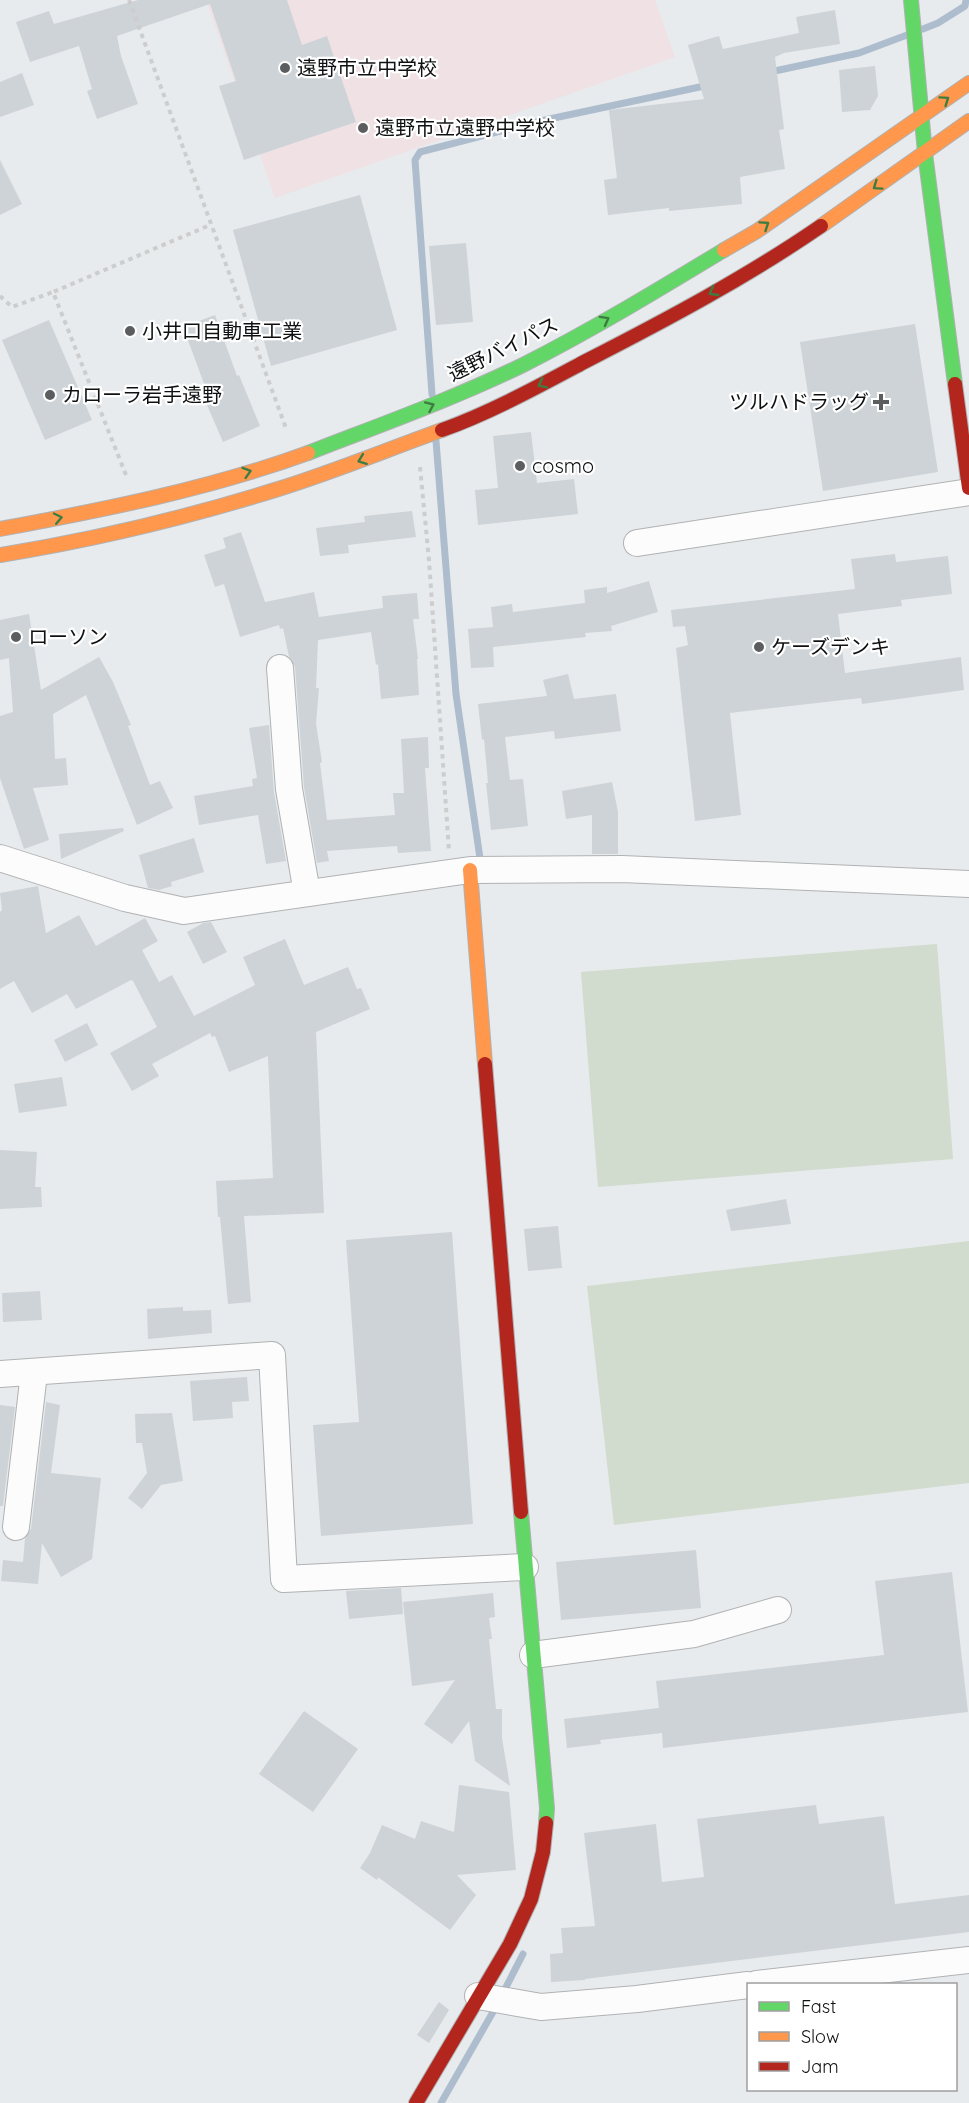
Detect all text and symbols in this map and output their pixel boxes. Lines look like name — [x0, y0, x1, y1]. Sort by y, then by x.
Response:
place label: 遠野市立中学校 — [297, 55, 437, 80]
marker: 遠野市立中学校 — [278, 61, 292, 75]
one-way arrow — [938, 96, 949, 107]
place label: 遠野市立遠野中学校 — [375, 115, 555, 140]
marker: 遠野市立遠野中学校 — [356, 121, 370, 135]
one-way arrow — [873, 179, 884, 190]
one-way arrow — [758, 221, 769, 232]
one-way arrow — [709, 285, 720, 296]
street label: 遠野バイパス — [444, 311, 562, 386]
one-way arrow — [599, 316, 609, 327]
place label: 小井口自動車工業 — [142, 318, 302, 343]
marker: 小井口自動車工業 — [123, 324, 137, 338]
one-way arrow — [537, 377, 548, 389]
place label: カローラ岩手遠野 — [62, 382, 222, 407]
marker: カローラ岩手遠野 — [43, 388, 57, 402]
place label: ツルハドラッグ — [729, 389, 869, 414]
marker: ツルハドラッグ — [874, 395, 888, 409]
one-way arrow — [424, 401, 435, 413]
one-way arrow — [357, 453, 368, 466]
place label: cosmo — [532, 453, 594, 478]
marker: cosmo — [513, 459, 527, 473]
one-way arrow — [241, 467, 252, 480]
one-way arrow — [52, 513, 62, 526]
place label: ローソン — [28, 624, 108, 649]
marker: ローソン — [9, 630, 23, 644]
place label: ケーズデンキ — [771, 634, 890, 659]
marker: ケーズデンキ — [752, 640, 766, 654]
legend — [747, 1983, 957, 2091]
text: Fast — [801, 1995, 836, 2018]
text: Slow — [801, 2025, 839, 2048]
text: Jam — [801, 2055, 839, 2078]

